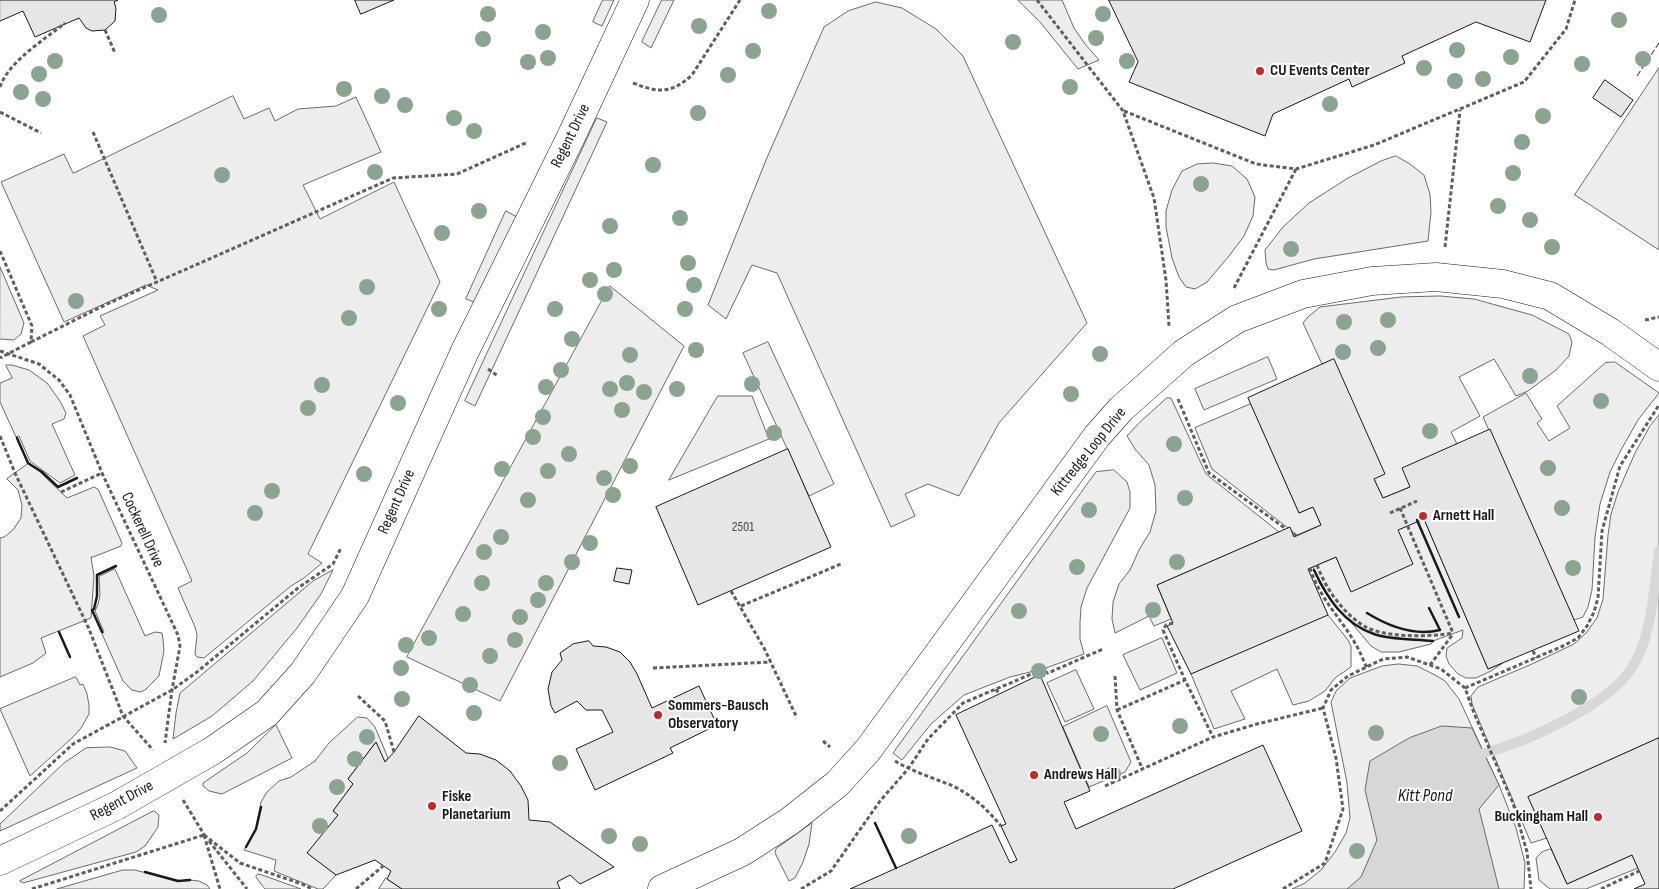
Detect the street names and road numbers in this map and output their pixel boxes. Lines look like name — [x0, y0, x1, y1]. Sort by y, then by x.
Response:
street label: Regent Drive — [547, 101, 595, 171]
street label: Kittredge Loop Drive — [1047, 404, 1131, 500]
street label: Regent Drive — [374, 467, 420, 537]
street label: Cockerell Drive — [116, 490, 168, 570]
street label: Regent Drive — [87, 776, 157, 826]

